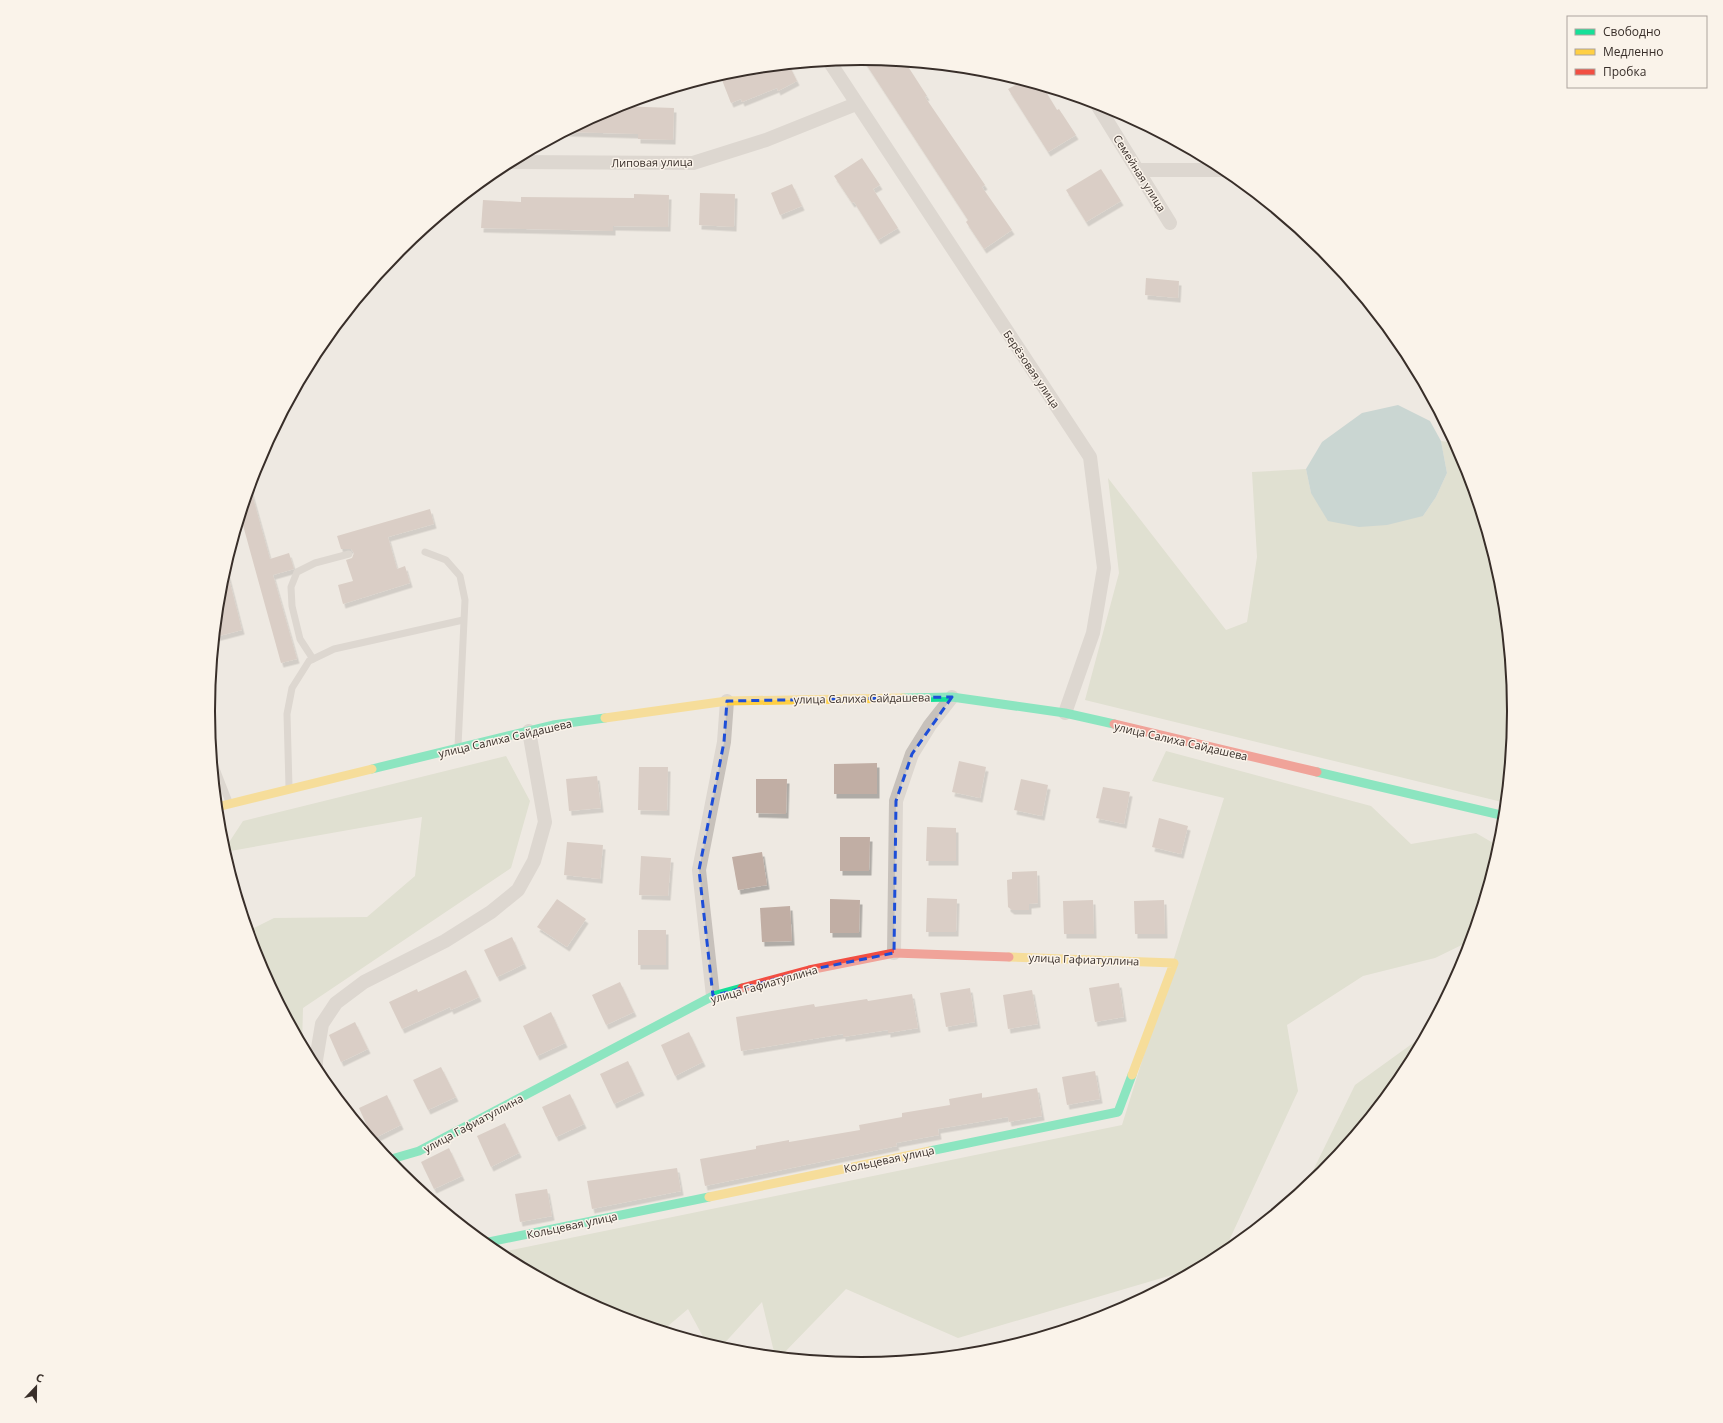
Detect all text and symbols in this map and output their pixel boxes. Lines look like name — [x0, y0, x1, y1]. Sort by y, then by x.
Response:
legend — [1567, 16, 1707, 88]
text: Свободно — [1603, 23, 1661, 40]
text: Медленно — [1603, 43, 1663, 60]
text: Пробка — [1603, 63, 1646, 80]
street label: Семейная улица — [1110, 132, 1170, 214]
street label: Липовая улица — [611, 154, 693, 170]
street label: Берёзовая улица — [1000, 327, 1064, 411]
street label: улица Салиха Сайдашева — [794, 689, 930, 707]
street label: улица Салиха Сайдашева — [437, 715, 573, 761]
street label: улица Салиха Сайдашева — [1113, 718, 1249, 764]
street label: улица Гафиатуллина — [1028, 950, 1140, 968]
street label: улица Гафиатуллина — [709, 962, 819, 1006]
street label: улица Гафиатуллина — [421, 1090, 525, 1156]
street label: Кольцевая улица — [842, 1142, 936, 1176]
street label: Кольцевая улица — [525, 1208, 619, 1242]
north arrow — [16, 1367, 56, 1407]
text: С — [34, 1369, 46, 1386]

